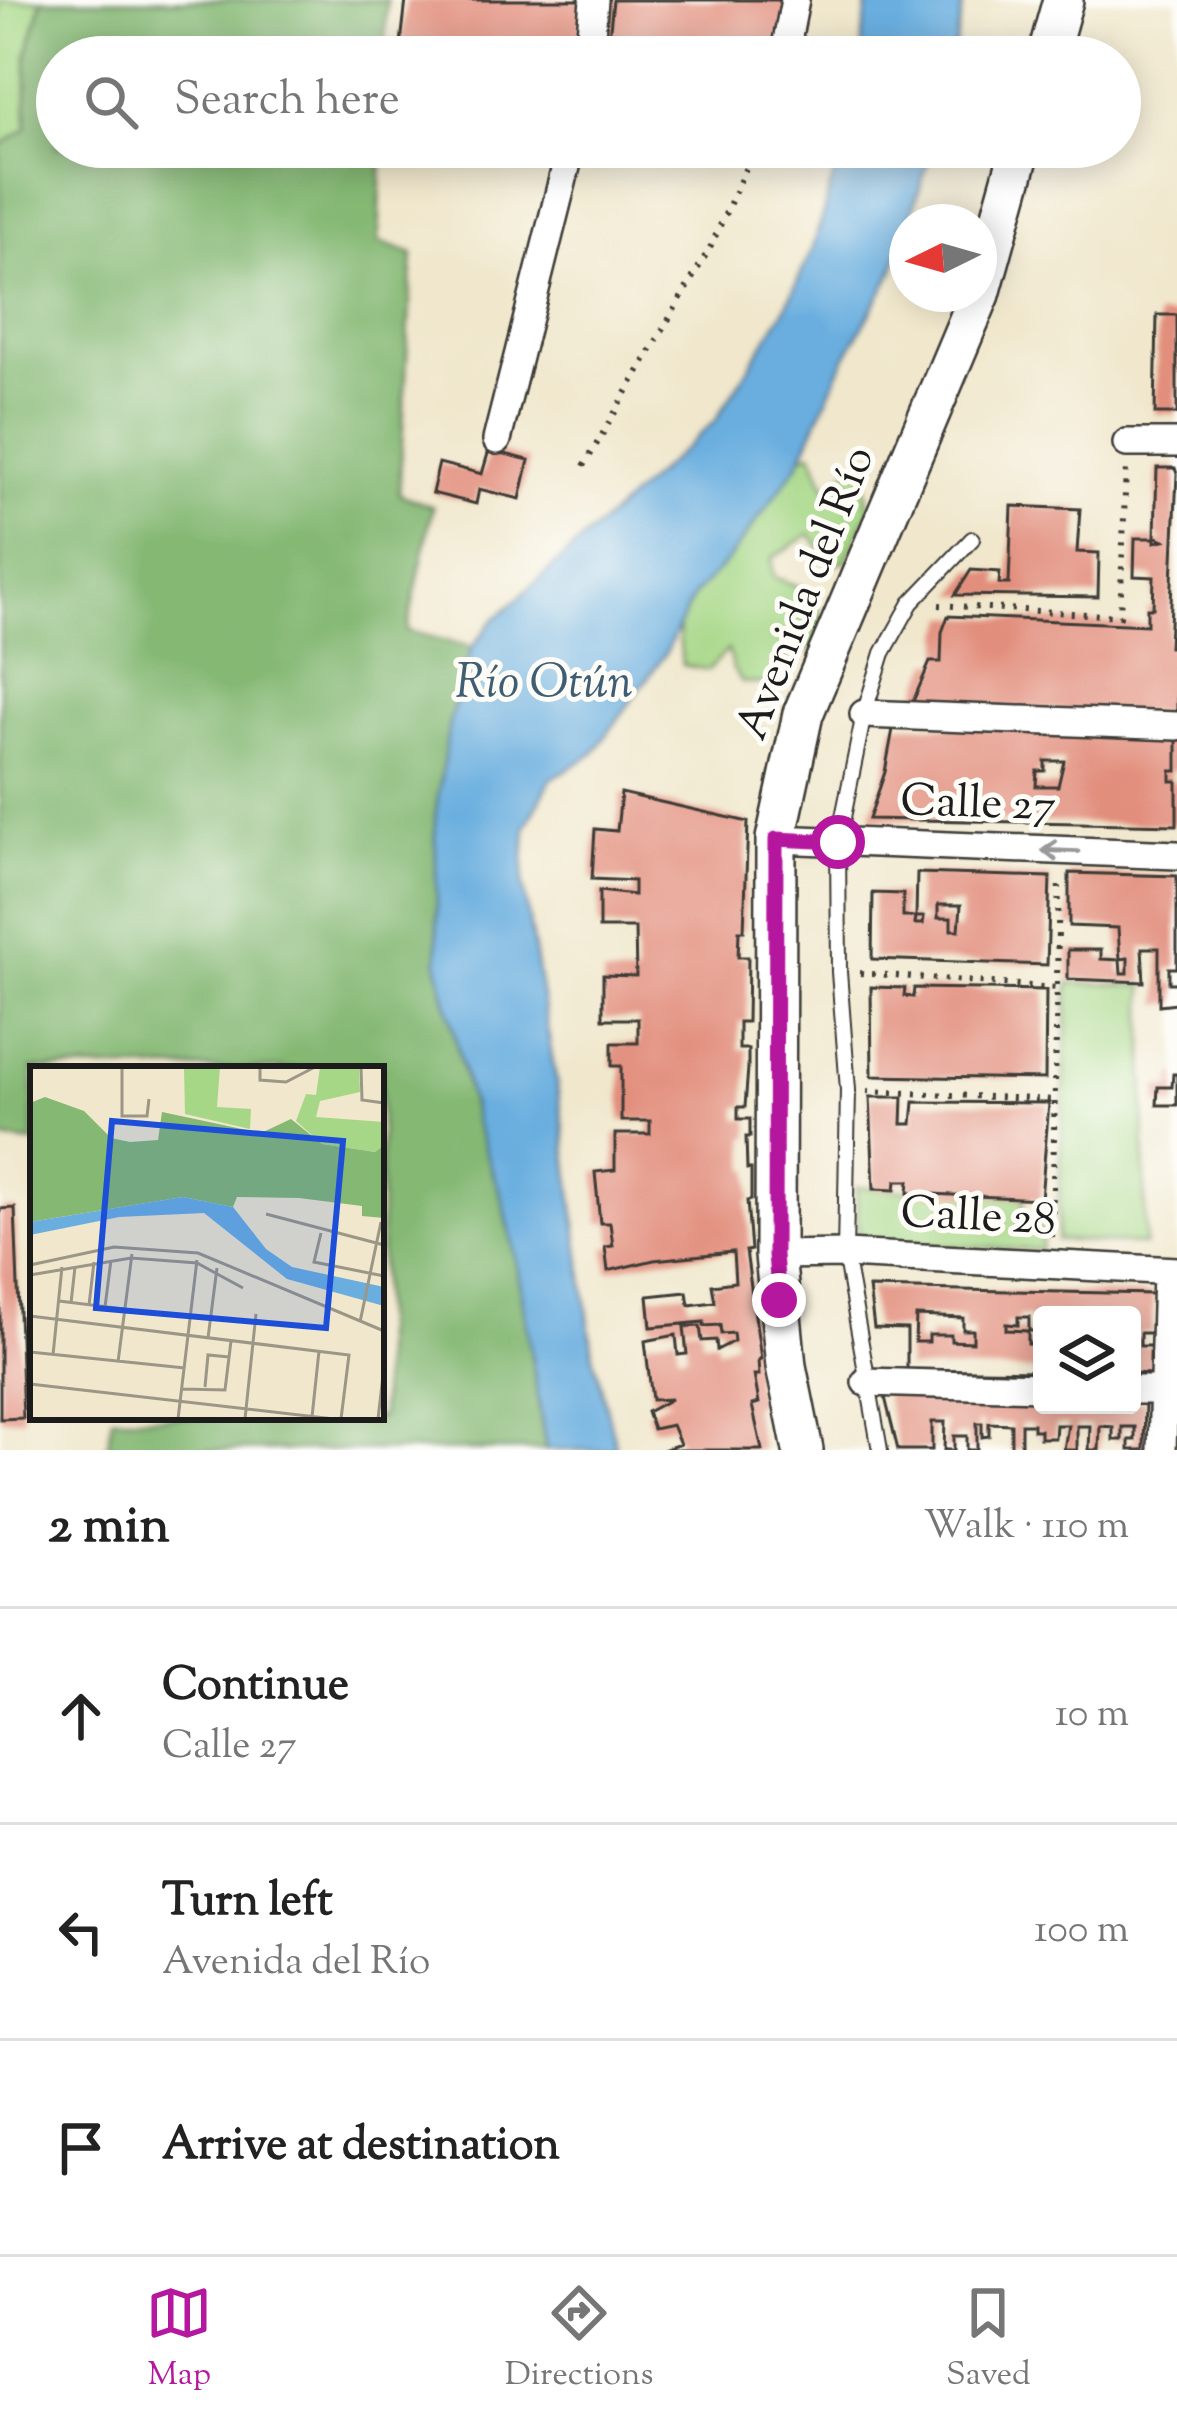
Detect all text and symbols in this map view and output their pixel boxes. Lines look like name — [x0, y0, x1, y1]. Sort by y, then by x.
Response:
search box — [36, 36, 1141, 168]
icon: search — [78, 69, 144, 135]
text: Search here — [174, 70, 400, 135]
north arrow — [889, 204, 997, 312]
street label: Avenida del Río — [722, 438, 894, 750]
water label: Río Otún — [455, 650, 633, 719]
street label: Calle 27 — [899, 771, 1057, 841]
route start — [811, 815, 865, 869]
one-way arrow — [1041, 840, 1080, 863]
inset map — [30, 1066, 384, 1420]
street label: Calle 28 — [899, 1182, 1057, 1256]
route end — [752, 1273, 806, 1327]
map controls — [1033, 1306, 1141, 1414]
button: layers — [1033, 1306, 1141, 1414]
text: 2 min — [48, 1492, 170, 1565]
text: Walk · 110 m — [924, 1500, 1129, 1556]
text: Continue — [162, 1655, 349, 1720]
icon: ahead — [48, 1683, 114, 1749]
text: 10 m — [1055, 1688, 1129, 1744]
text: Calle 27 — [162, 1720, 297, 1776]
text: Turn left — [162, 1871, 333, 1936]
icon: left — [48, 1899, 114, 1965]
text: 100 m — [1034, 1904, 1129, 1960]
text: Avenida del Río — [162, 1936, 430, 1992]
icon: arrive — [48, 2115, 114, 2181]
text: Arrive at destination — [162, 2115, 560, 2180]
tab: Map — [146, 2280, 212, 2400]
tab: Directions — [505, 2280, 654, 2400]
tab: Saved — [946, 2280, 1031, 2400]

